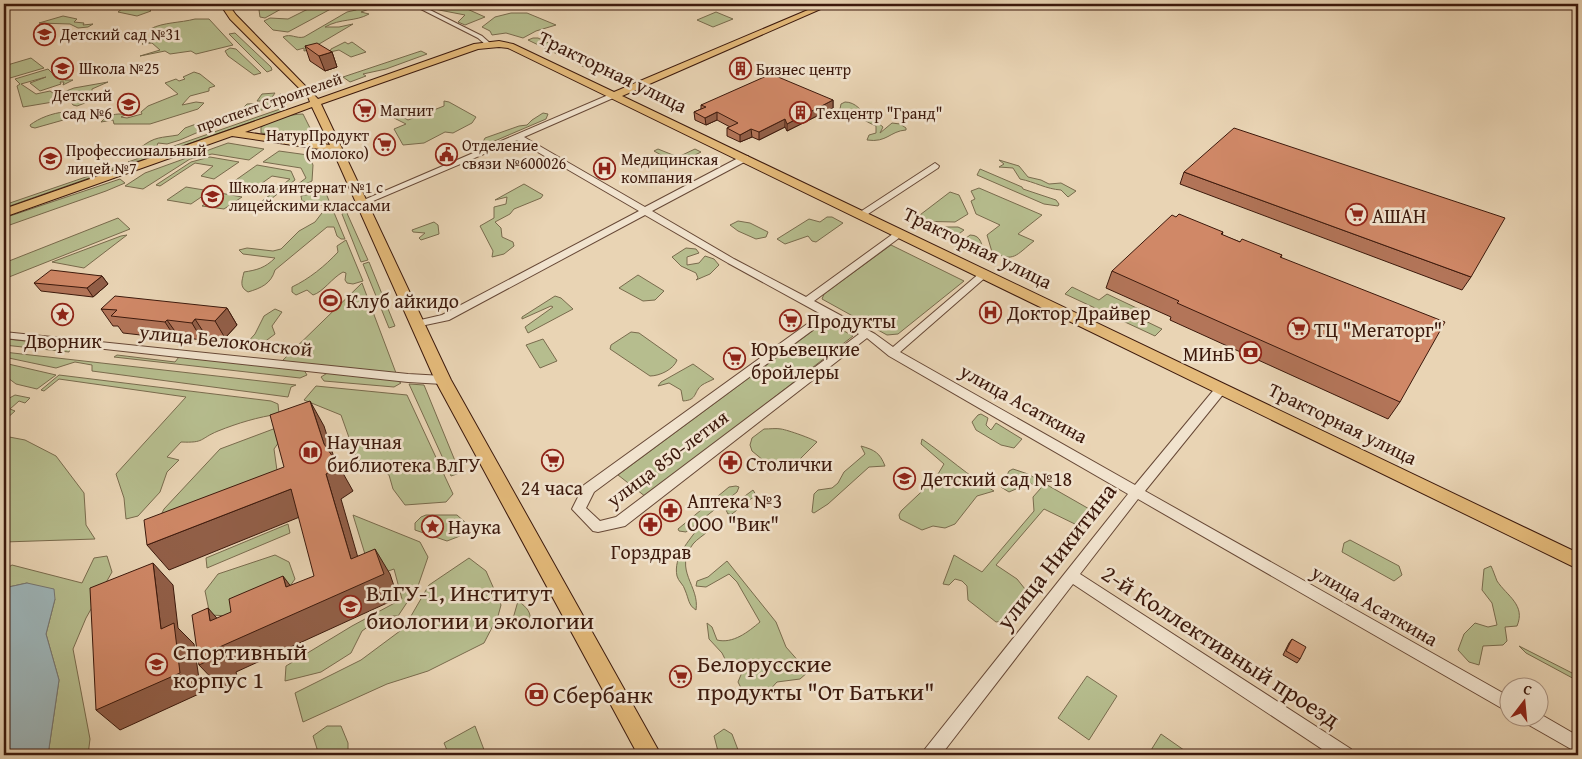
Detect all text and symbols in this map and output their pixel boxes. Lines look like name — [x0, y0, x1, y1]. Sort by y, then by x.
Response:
school or university icon: Детский сад №31 — [32, 22, 56, 46]
place label: Детский сад №31 — [59, 22, 181, 46]
street label: Тракторная улица — [534, 22, 693, 120]
school or university icon: Школа №25 — [51, 56, 75, 80]
place label: Школа №25 — [79, 56, 159, 80]
building icon: Бизнес центр — [728, 57, 752, 81]
place label: Бизнес центр — [756, 57, 852, 81]
street label: проспект Строителей — [193, 66, 346, 138]
place label: Детский сад №6 — [51, 83, 112, 125]
school or university icon: Детский сад №6 — [116, 92, 140, 116]
supermarket icon: Магнит — [352, 98, 376, 122]
place label: Магнит — [380, 98, 434, 122]
building icon: Техцентр "Гранд" — [788, 101, 812, 125]
place label: Техцентр "Гранд" — [816, 101, 942, 125]
place label: НатурПродукт (молоко) — [266, 123, 369, 165]
supermarket icon: НатурПродукт (молоко) — [373, 132, 397, 156]
place label: Отделение связи №600026 — [462, 133, 567, 175]
place label: Профессиональный лицей №7 — [66, 138, 207, 180]
public building icon: Отделение связи №600026 — [434, 142, 458, 166]
school or university icon: Профессиональный лицей №7 — [38, 147, 62, 171]
place label: Медицинская компания — [621, 147, 718, 189]
hospital icon: Медицинская компания — [593, 156, 617, 180]
place label: Школа интернат №1 с лицейскими классами — [229, 175, 391, 217]
school or university icon: Школа интернат №1 с лицейскими классами — [201, 184, 225, 208]
street label: Тракторная улица — [899, 198, 1058, 296]
place label: АШАН — [1372, 201, 1426, 230]
supermarket icon: АШАН — [1344, 203, 1368, 227]
place label: Клуб айкидо — [346, 286, 459, 315]
sports icon: Клуб айкидо — [318, 288, 342, 312]
place label: Доктор Драйвер — [1006, 298, 1151, 327]
hospital icon: Доктор Драйвер — [979, 300, 1003, 324]
place icon: Дворник — [51, 302, 75, 326]
place label: Продукты — [807, 306, 896, 335]
supermarket icon: Продукты — [779, 308, 803, 332]
place label: ТЦ "Мегаторг" — [1314, 315, 1442, 344]
street label: улица Белоконской — [137, 316, 314, 364]
supermarket icon: ТЦ "Мегаторг" — [1286, 317, 1310, 341]
place label: Дворник — [23, 326, 102, 355]
place label: Юрьевецкие бройлеры — [751, 334, 860, 386]
place label: МИнБ — [1183, 339, 1235, 368]
bank icon: МИнБ — [1239, 341, 1263, 365]
supermarket icon: Юрьевецкие бройлеры — [723, 347, 747, 371]
street label: улица Асаткина — [954, 355, 1094, 450]
street label: Тракторная улица — [1264, 374, 1423, 472]
street label: улица 850-летия — [599, 402, 734, 514]
place label: Научная библиотека ВлГУ — [327, 427, 481, 479]
library icon: Научная библиотека ВлГУ — [299, 440, 323, 464]
supermarket icon: 24 часа — [540, 449, 564, 473]
place label: Столички — [746, 449, 833, 478]
pharmacy icon: Столички — [718, 451, 742, 475]
place label: Детский сад №18 — [920, 464, 1072, 493]
school or university icon: Детский сад №18 — [893, 466, 917, 490]
place label: 24 часа — [521, 473, 584, 502]
street label: улица Никитина — [987, 475, 1125, 638]
place label: Аптека №3 ООО "Вик" — [687, 486, 782, 538]
pharmacy icon: Аптека №3 ООО "Вик" — [659, 499, 683, 523]
place label: Наука — [448, 512, 501, 541]
pharmacy icon: Горздрав — [639, 513, 663, 537]
place icon: Наука — [420, 514, 444, 538]
place label: Горздрав — [611, 537, 691, 566]
street label: 2-й Коллективный проезд — [1095, 556, 1347, 736]
street label: улица Асаткина — [1305, 556, 1444, 653]
place label: ВлГУ-1, Институт биологии и экологии — [366, 575, 594, 638]
school or university icon: ВлГУ-1, Институт биологии и экологии — [338, 594, 362, 618]
place label: Спортивный корпус 1 — [173, 634, 307, 697]
place label: Белорусские продукты "От Батьки" — [697, 646, 935, 709]
school or university icon: Спортивный корпус 1 — [145, 653, 169, 677]
supermarket icon: Белорусские продукты "От Батьки" — [669, 665, 693, 689]
north arrow — [1500, 676, 1550, 726]
place label: Сбербанк — [553, 677, 653, 712]
text: С — [1521, 679, 1534, 700]
bank icon: Сбербанк — [525, 682, 549, 706]

